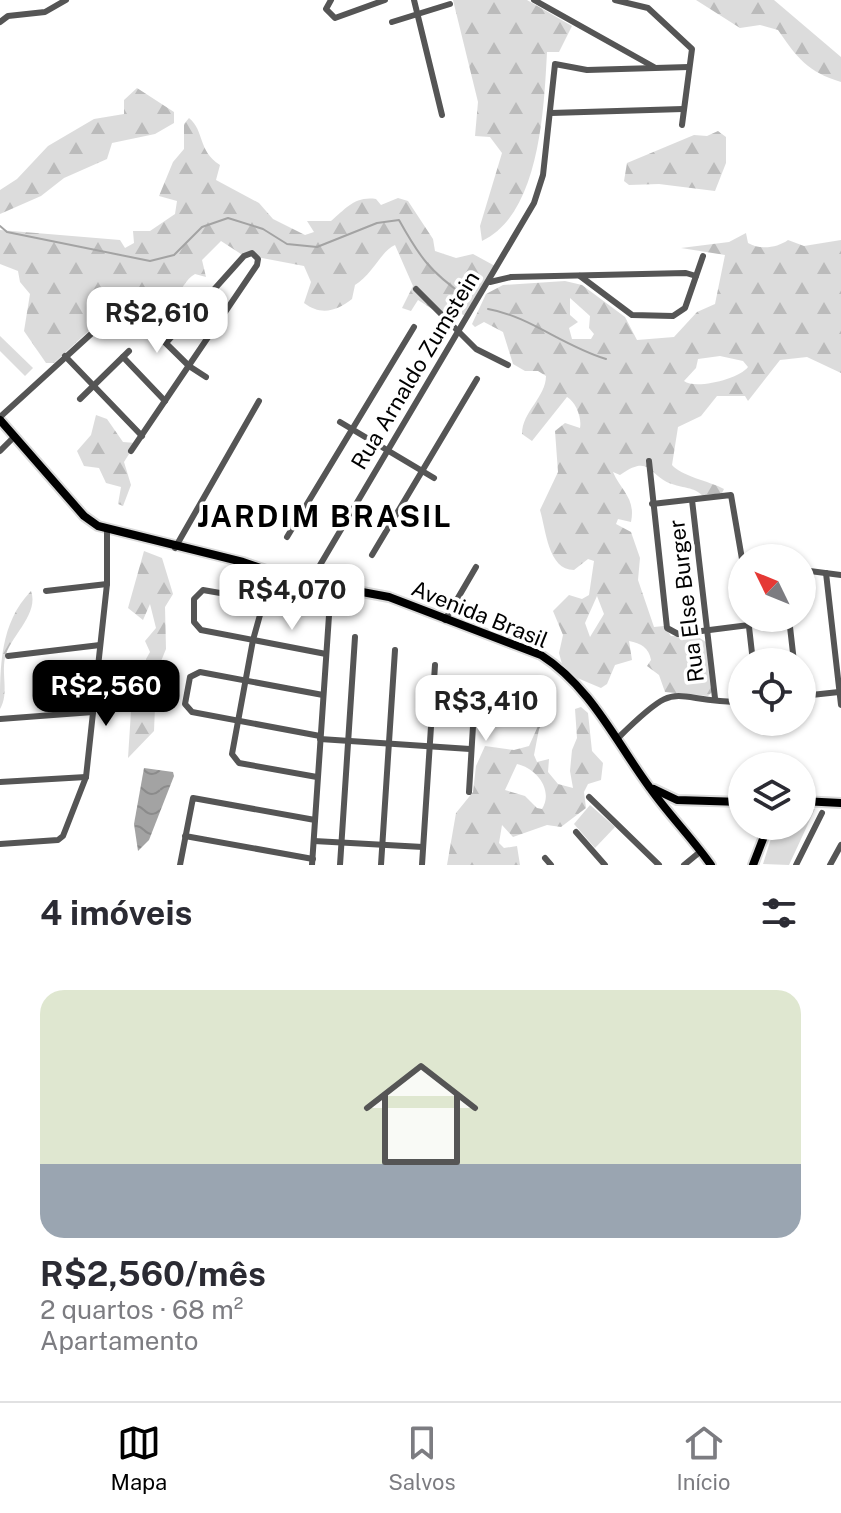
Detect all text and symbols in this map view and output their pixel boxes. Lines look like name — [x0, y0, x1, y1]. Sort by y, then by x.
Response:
street label: Rua Arnaldo Zumstein — [346, 266, 484, 474]
pin: R$2,610 — [83, 287, 231, 355]
text: R$2,610 — [105, 297, 209, 328]
district label: JARDIM BRASIL — [197, 498, 453, 534]
street label: Rua Else Burger — [663, 518, 709, 684]
north arrow — [728, 544, 816, 632]
map controls — [728, 544, 816, 840]
pin: R$4,070 — [218, 564, 366, 632]
text: R$4,070 — [237, 574, 347, 605]
street label: Avenida Brasil — [408, 575, 552, 653]
button: locate — [728, 648, 816, 736]
pin: R$2,560 — [32, 660, 180, 728]
text: R$2,560 — [51, 670, 161, 701]
pin: R$3,410 — [412, 675, 560, 743]
text: R$3,410 — [433, 685, 539, 716]
button: layers — [728, 752, 816, 840]
icon: filters — [757, 891, 801, 935]
text: 4 imóveis — [40, 893, 192, 933]
icon: home — [349, 1042, 493, 1186]
text: R$2,560/mês — [40, 1254, 266, 1294]
text: 2 quartos · 68 m² — [40, 1294, 243, 1325]
text: Apartamento — [40, 1325, 198, 1356]
tab: Mapa — [110, 1421, 167, 1495]
tab: Salvos — [388, 1421, 456, 1495]
tab: Início — [677, 1421, 731, 1495]

